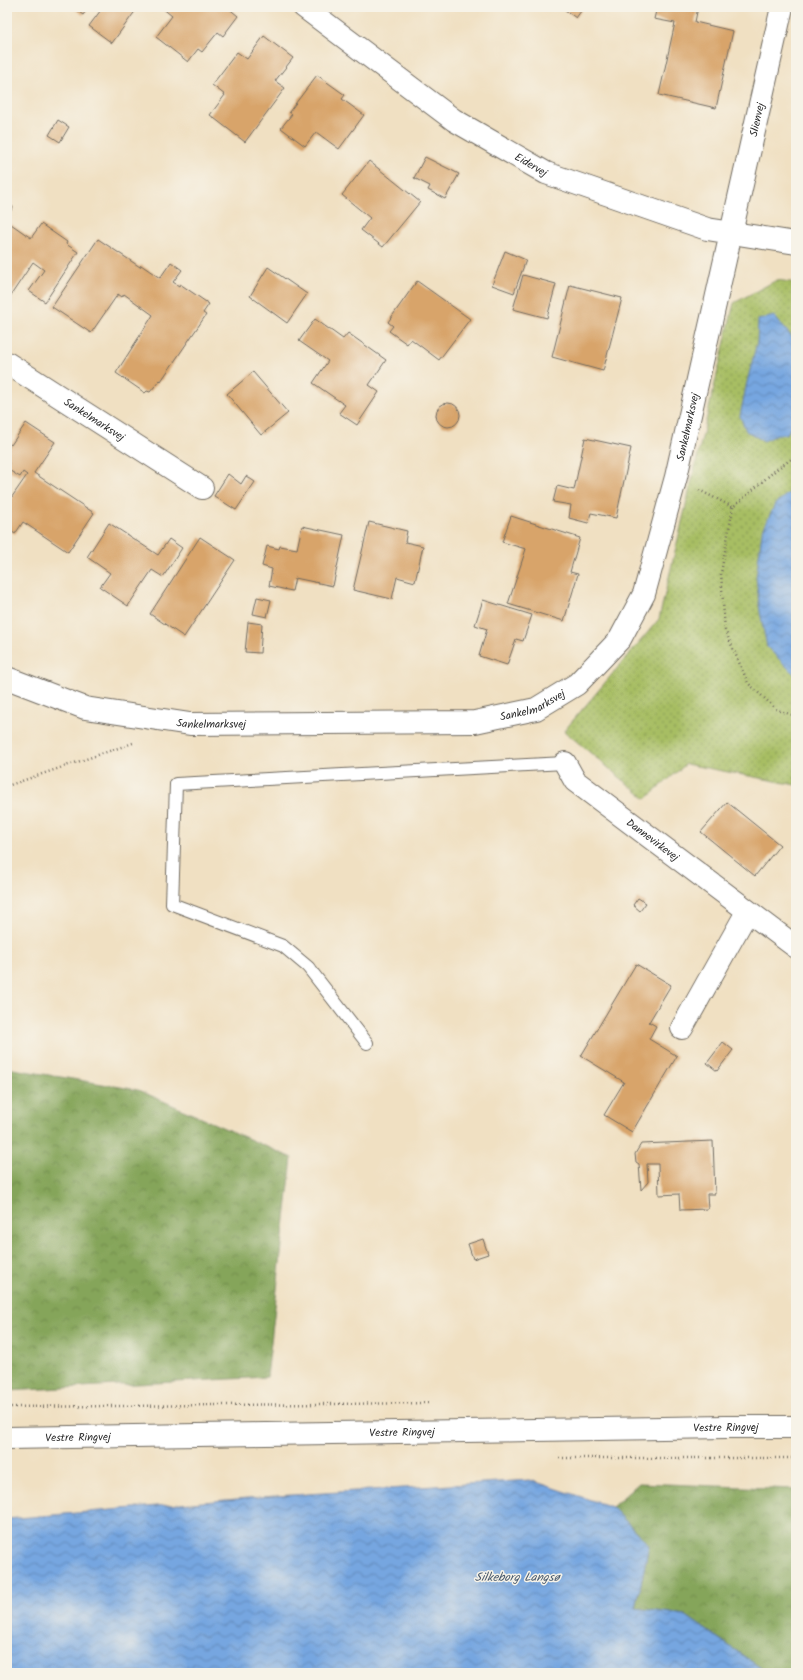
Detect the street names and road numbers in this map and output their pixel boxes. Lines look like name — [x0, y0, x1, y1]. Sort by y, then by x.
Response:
street label: Slienvej — [745, 100, 770, 139]
street label: Eidervej — [511, 149, 552, 183]
street label: Sankelmarksvej — [672, 390, 705, 463]
street label: Sankelmarksvej — [60, 394, 129, 447]
street label: Sankelmarksvej — [498, 685, 570, 726]
street label: Sankelmarksvej — [175, 714, 247, 734]
street label: Dannevirkevej — [622, 814, 684, 867]
street label: Vestre Ringvej — [693, 1419, 760, 1438]
street label: Vestre Ringvej — [369, 1423, 436, 1442]
street label: Vestre Ringvej — [45, 1428, 112, 1447]

